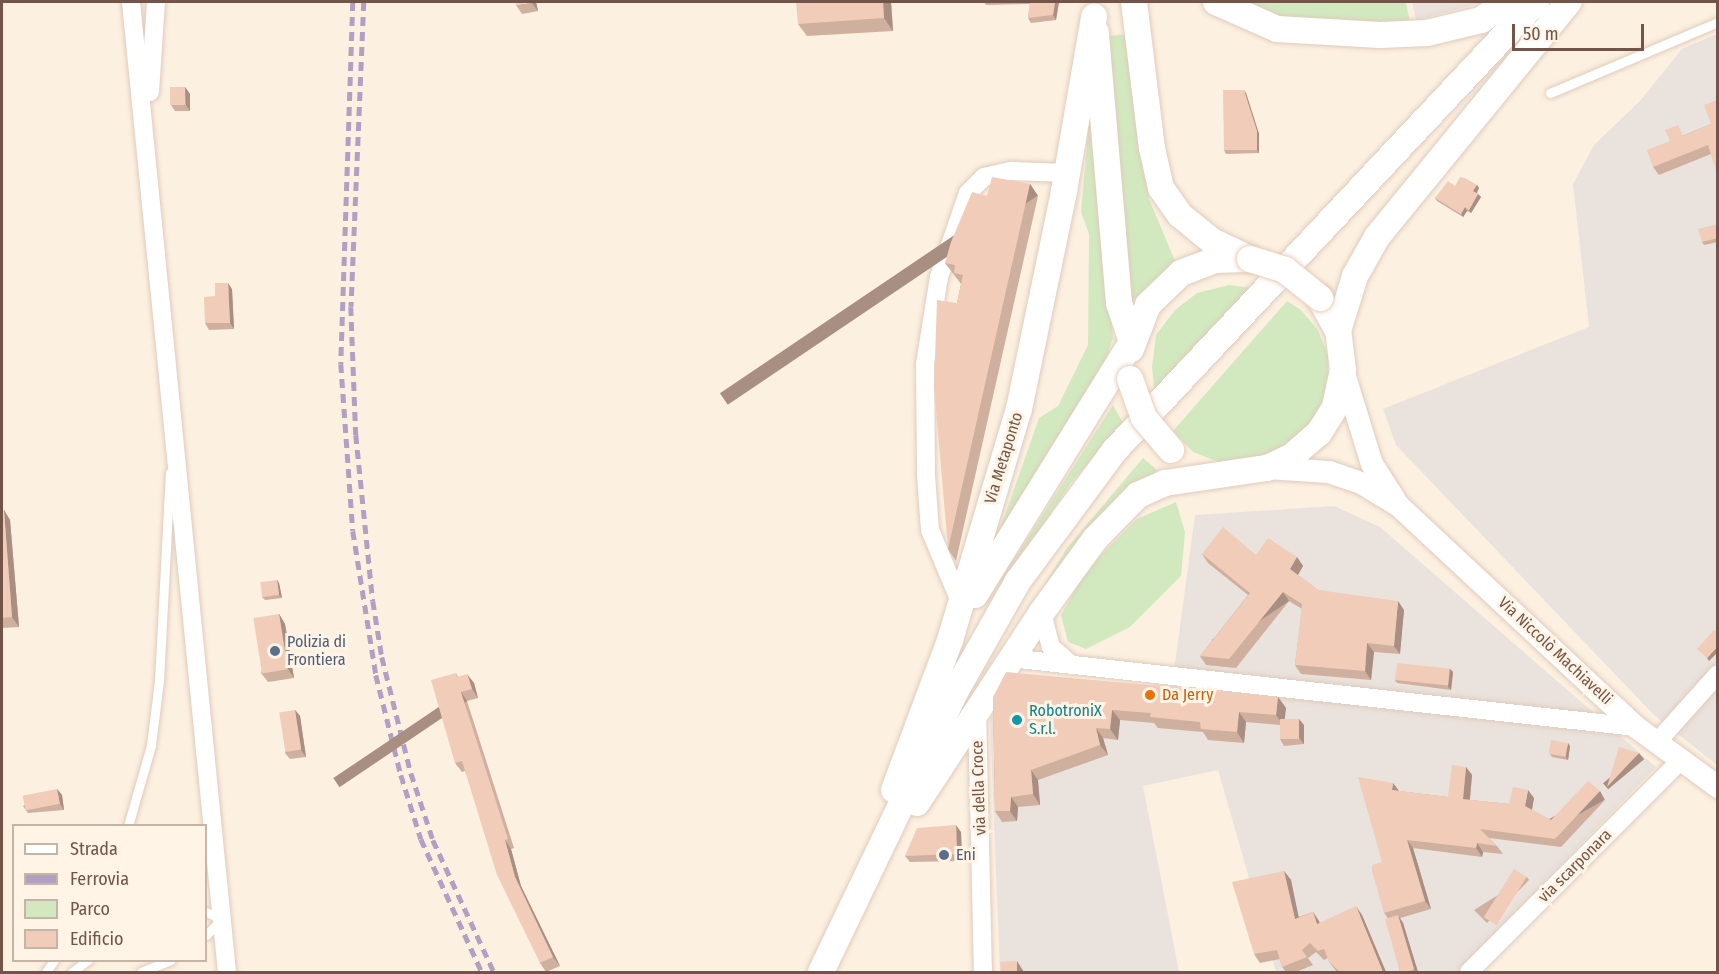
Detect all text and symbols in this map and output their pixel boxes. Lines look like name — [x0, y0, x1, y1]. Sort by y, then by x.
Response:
scale bar — [1515, 12, 1647, 50]
text: 50 m — [1523, 23, 1559, 45]
street label: Via Metaponto — [981, 410, 1027, 506]
street label: Via Niccolò Machiavelli — [1494, 593, 1616, 709]
place label: Polizia di Frontiera — [287, 632, 346, 670]
marker: Polizia di Frontiera — [268, 644, 282, 658]
place label: Da Jerry — [1162, 685, 1213, 705]
marker: Da Jerry — [1143, 688, 1157, 702]
place label: RobotroniX S.r.l. — [1029, 701, 1102, 739]
marker: RobotroniX S.r.l. — [1010, 713, 1024, 727]
street label: via della Croce — [968, 740, 990, 836]
legend — [12, 824, 207, 962]
street label: via scarponara — [1534, 825, 1616, 907]
text: Strada — [70, 838, 118, 860]
place label: Eni — [956, 845, 976, 865]
marker: Eni — [937, 848, 951, 862]
text: Ferrovia — [70, 868, 129, 890]
text: Parco — [70, 898, 110, 920]
text: Edificio — [70, 928, 123, 950]

